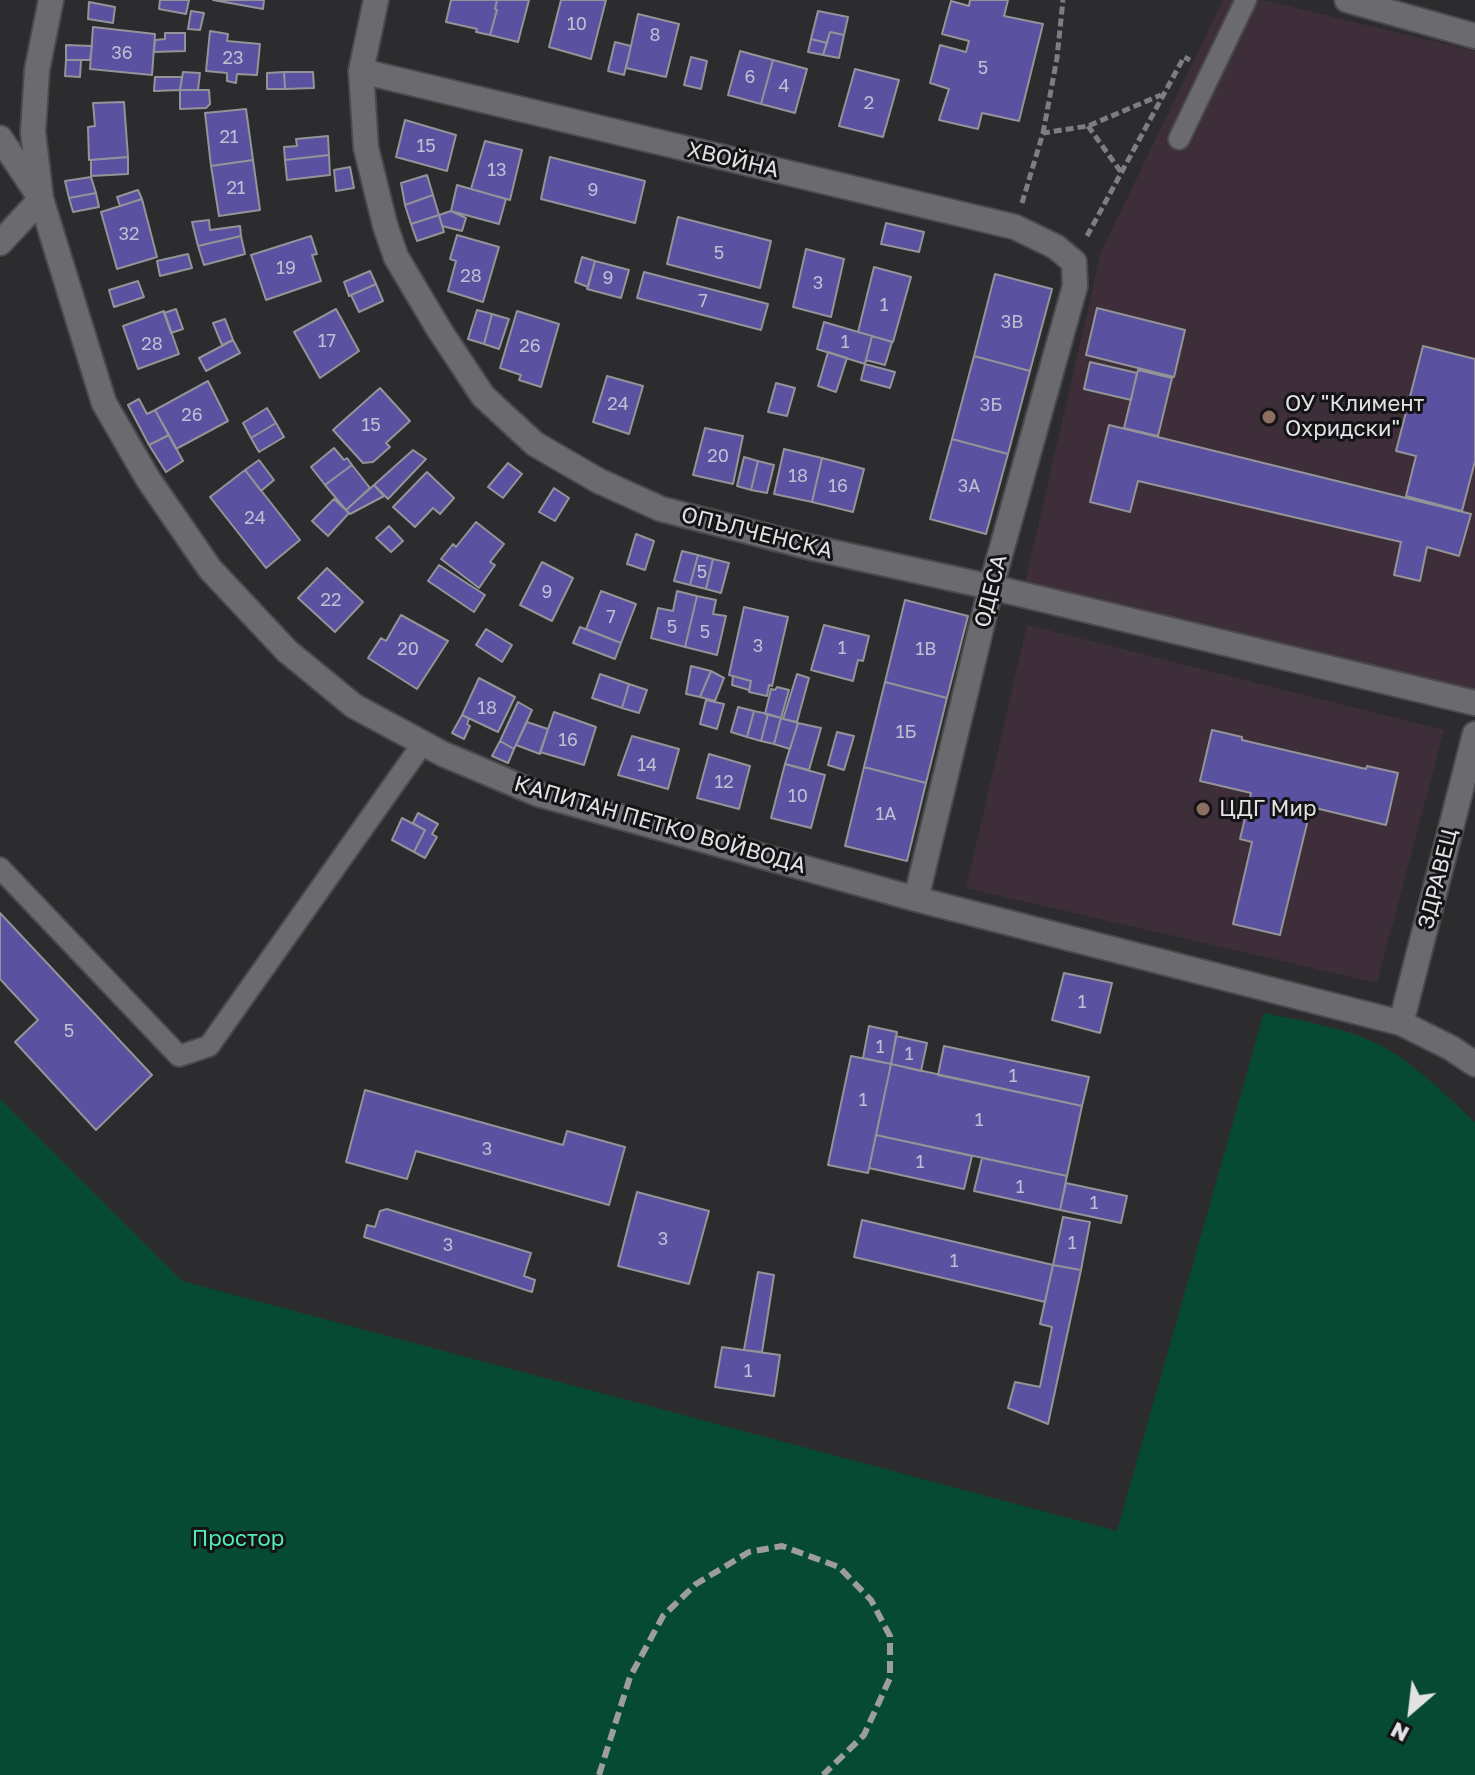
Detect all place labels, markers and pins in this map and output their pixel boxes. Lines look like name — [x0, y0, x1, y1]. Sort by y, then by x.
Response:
place label: ОУ "Климент Охридски" — [1285, 391, 1424, 442]
marker: ОУ "Климент Охридски" — [1260, 408, 1278, 426]
place label: ЦДГ Мир — [1219, 796, 1316, 822]
marker: ЦДГ Мир — [1194, 800, 1212, 818]

